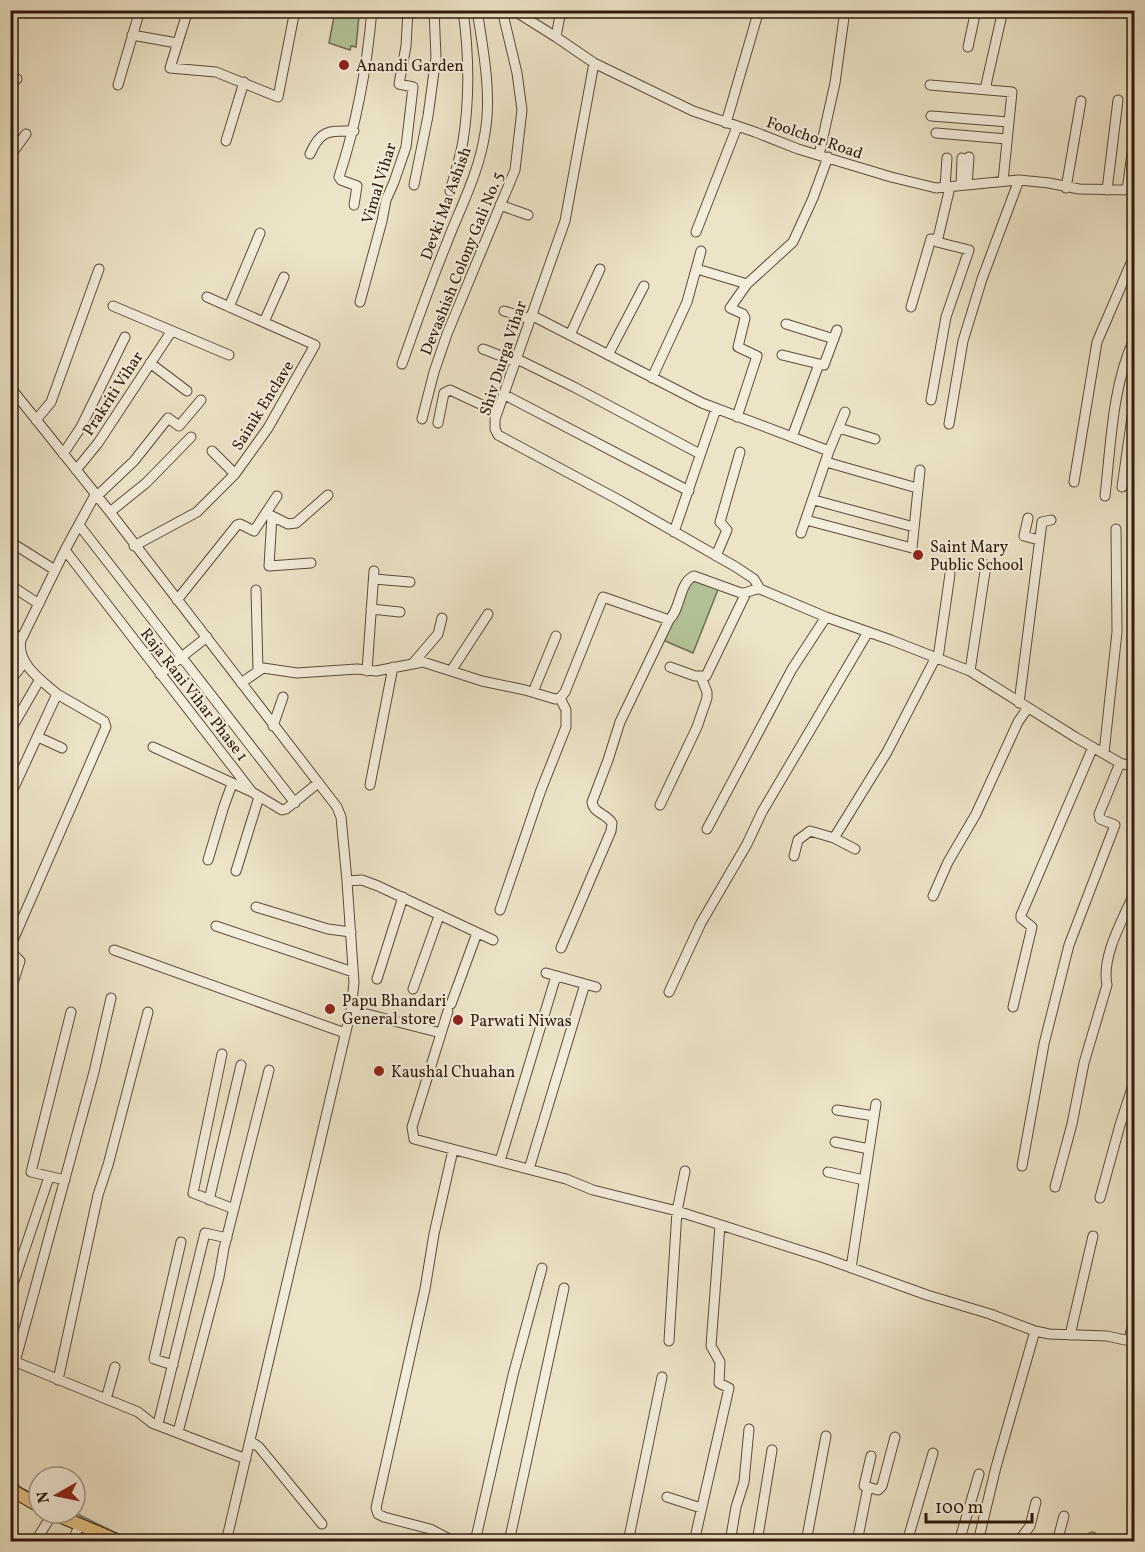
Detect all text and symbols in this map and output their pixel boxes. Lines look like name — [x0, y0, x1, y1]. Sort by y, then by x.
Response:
place label: Anandi Garden — [356, 56, 464, 78]
marker: Anandi Garden — [337, 58, 351, 72]
street label: Foolchor Road — [763, 112, 866, 166]
street label: Vimal Vihar — [357, 140, 403, 227]
street label: Devki Ma Ashish — [416, 144, 478, 263]
street label: Devashish Colony Gali No. 5 — [416, 169, 510, 359]
street label: Shiv Durga Vihar — [475, 298, 533, 419]
street label: Prakriti Vihar — [78, 347, 149, 441]
street label: Sainik Enclave — [227, 357, 300, 455]
place label: Saint Mary Public School — [930, 537, 1024, 577]
marker: Saint Mary Public School — [911, 548, 925, 562]
street label: Raja Rani Vihar Phase 1 — [134, 624, 252, 766]
place label: Papu Bhandari General store — [342, 991, 446, 1031]
marker: Papu Bhandari General store — [323, 1002, 337, 1016]
place label: Parwati Niwas — [470, 1011, 572, 1033]
marker: Parwati Niwas — [451, 1013, 465, 1027]
place label: Kaushal Chuahan — [391, 1062, 515, 1084]
marker: Kaushal Chuahan — [372, 1064, 386, 1078]
north arrow — [27, 1465, 87, 1525]
scale bar — [926, 1486, 1032, 1524]
text: N — [32, 1489, 56, 1504]
text: 100 m — [935, 1496, 984, 1521]

